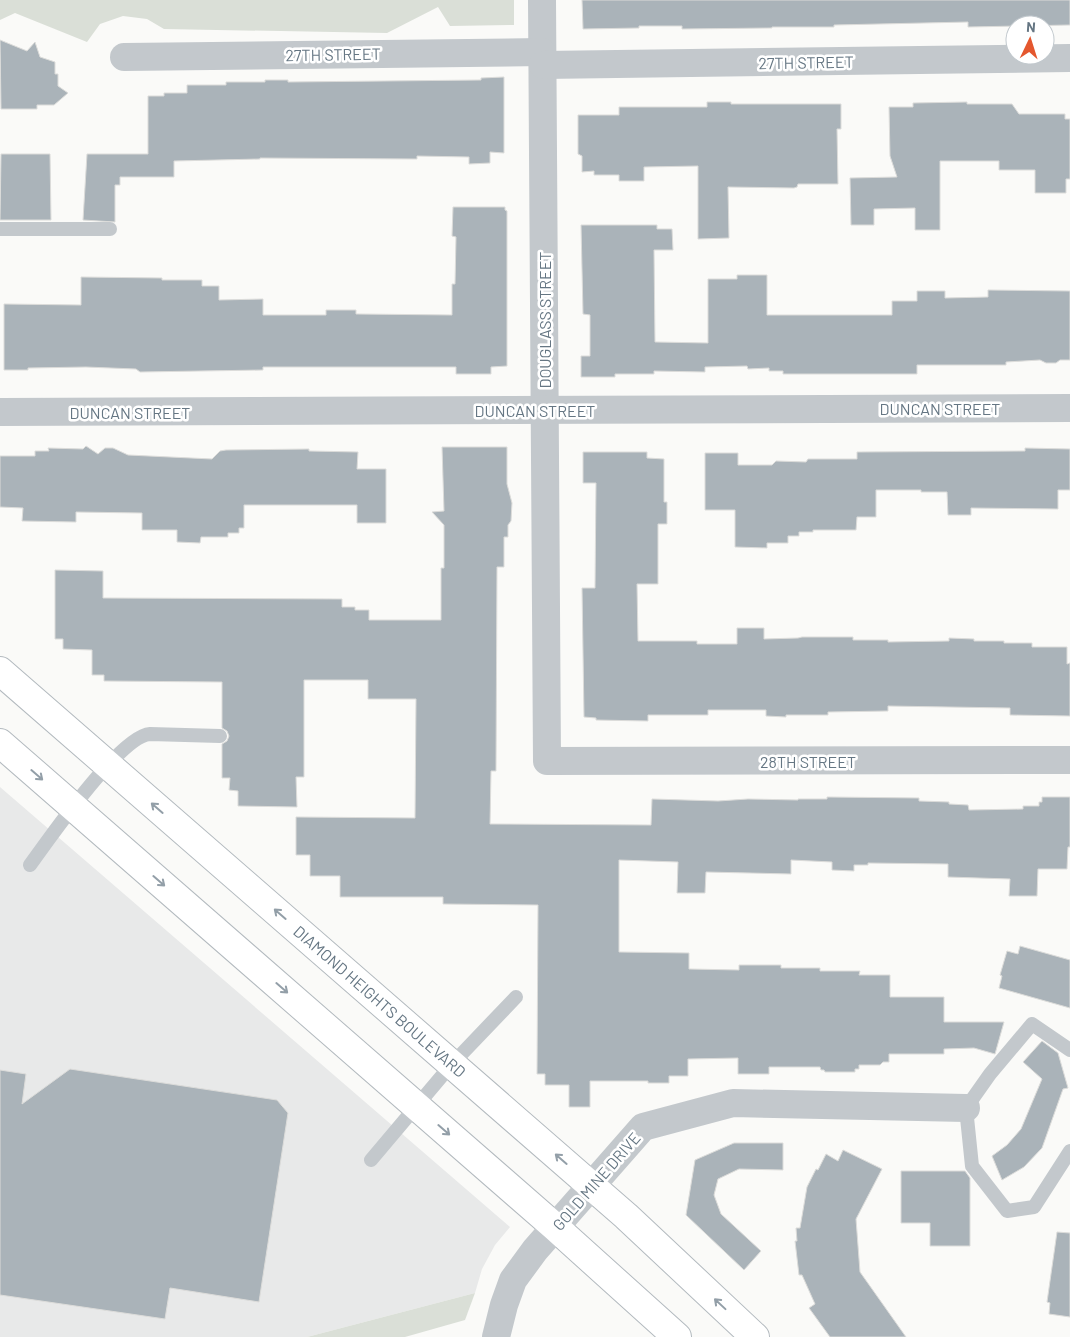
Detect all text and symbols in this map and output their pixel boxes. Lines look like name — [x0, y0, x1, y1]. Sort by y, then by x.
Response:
north arrow — [1005, 15, 1055, 65]
text: N — [1026, 18, 1036, 35]
street label: 27TH STREET — [285, 44, 381, 64]
street label: 27TH STREET — [758, 52, 854, 72]
street label: DOUGLASS STREET — [535, 252, 554, 388]
street label: DUNCAN STREET — [880, 399, 1000, 418]
street label: DUNCAN STREET — [475, 401, 595, 420]
street label: DUNCAN STREET — [70, 403, 190, 422]
street label: 28TH STREET — [760, 752, 856, 771]
one-way arrow — [30, 769, 43, 780]
one-way arrow — [151, 802, 164, 813]
one-way arrow — [153, 876, 166, 887]
one-way arrow — [273, 909, 286, 920]
street label: DIAMOND HEIGHTS BOULEVARD — [290, 921, 470, 1081]
one-way arrow — [275, 983, 288, 994]
one-way arrow — [437, 1124, 450, 1135]
street label: GOLD MINE DRIVE — [548, 1128, 644, 1234]
one-way arrow — [554, 1153, 567, 1165]
one-way arrow — [713, 1298, 726, 1310]

